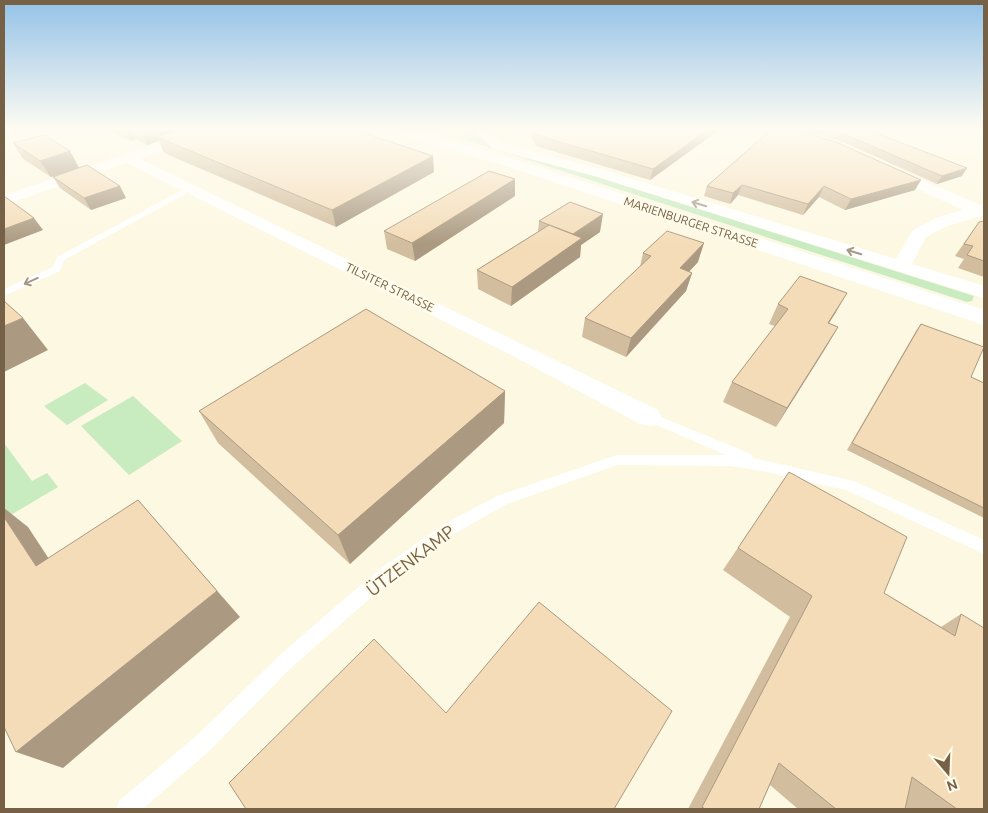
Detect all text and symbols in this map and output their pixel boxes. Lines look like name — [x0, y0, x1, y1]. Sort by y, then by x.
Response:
street label: MARIENBURGER STRASSE — [622, 194, 760, 250]
one-way arrow — [691, 199, 707, 208]
one-way arrow — [846, 246, 862, 256]
street label: TILSITER STRASSE — [344, 260, 437, 314]
one-way arrow — [24, 277, 39, 287]
street label: ÜTZENKAMP — [362, 520, 458, 600]
north arrow — [923, 748, 973, 798]
text: N — [945, 776, 960, 795]

